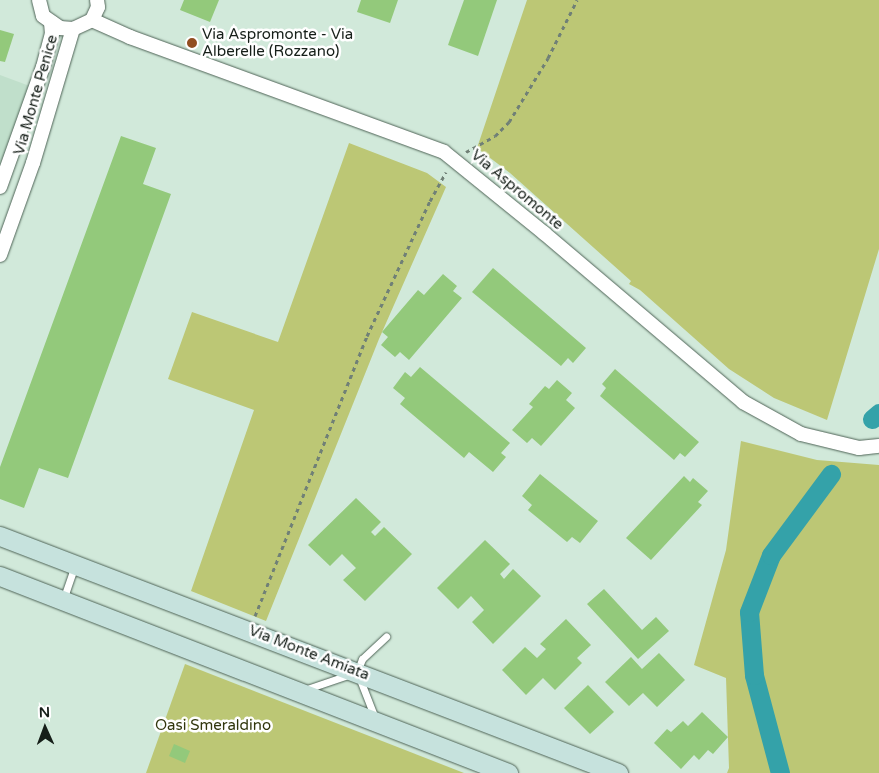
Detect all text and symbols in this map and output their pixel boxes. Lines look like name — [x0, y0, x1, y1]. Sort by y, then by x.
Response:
place label: Via Aspromonte - Via Alberelle (Rozzano) — [202, 25, 353, 60]
street label: Via Monte Penice — [10, 33, 62, 157]
marker: Via Aspromonte - Via Alberelle (Rozzano) — [186, 37, 198, 49]
street label: Via Aspromonte — [467, 146, 567, 234]
street label: Via Monte Amiata — [246, 622, 372, 684]
north arrow — [20, 703, 70, 753]
text: N — [39, 704, 50, 721]
park label: Oasi Smeraldino — [155, 717, 271, 735]

